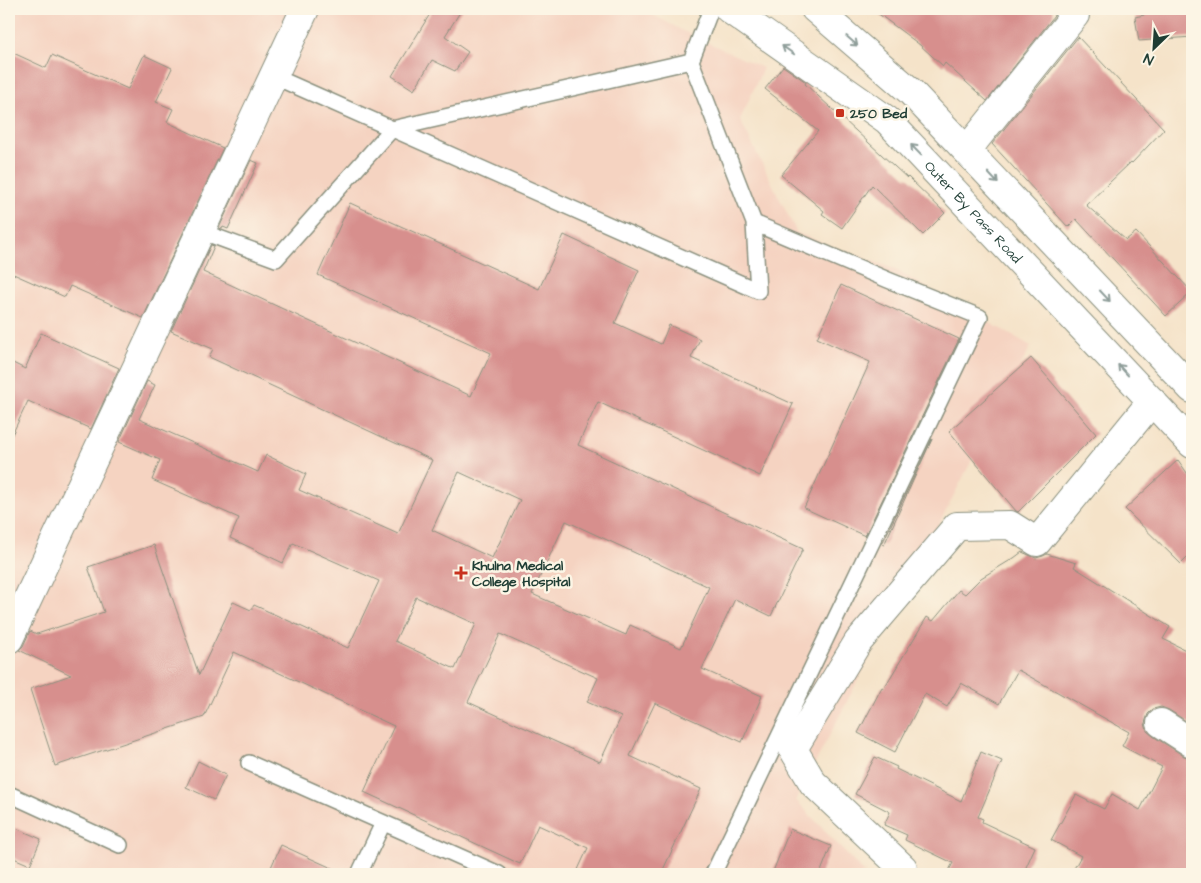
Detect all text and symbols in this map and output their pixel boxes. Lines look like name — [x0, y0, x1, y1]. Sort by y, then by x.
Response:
north arrow — [1128, 22, 1178, 72]
one-way arrow — [845, 35, 858, 46]
one-way arrow — [781, 45, 795, 55]
text: N — [1141, 48, 1157, 70]
place label: 250 Bed — [849, 104, 908, 124]
marker: 250 Bed — [834, 107, 846, 119]
one-way arrow — [910, 143, 922, 156]
street label: Outer By Pass Road — [919, 157, 1026, 268]
one-way arrow — [987, 172, 999, 184]
one-way arrow — [1099, 290, 1111, 303]
one-way arrow — [1117, 364, 1129, 376]
place label: Khulna Medical College Hospital — [472, 556, 571, 593]
marker: Khulna Medical College Hospital — [454, 566, 468, 580]

